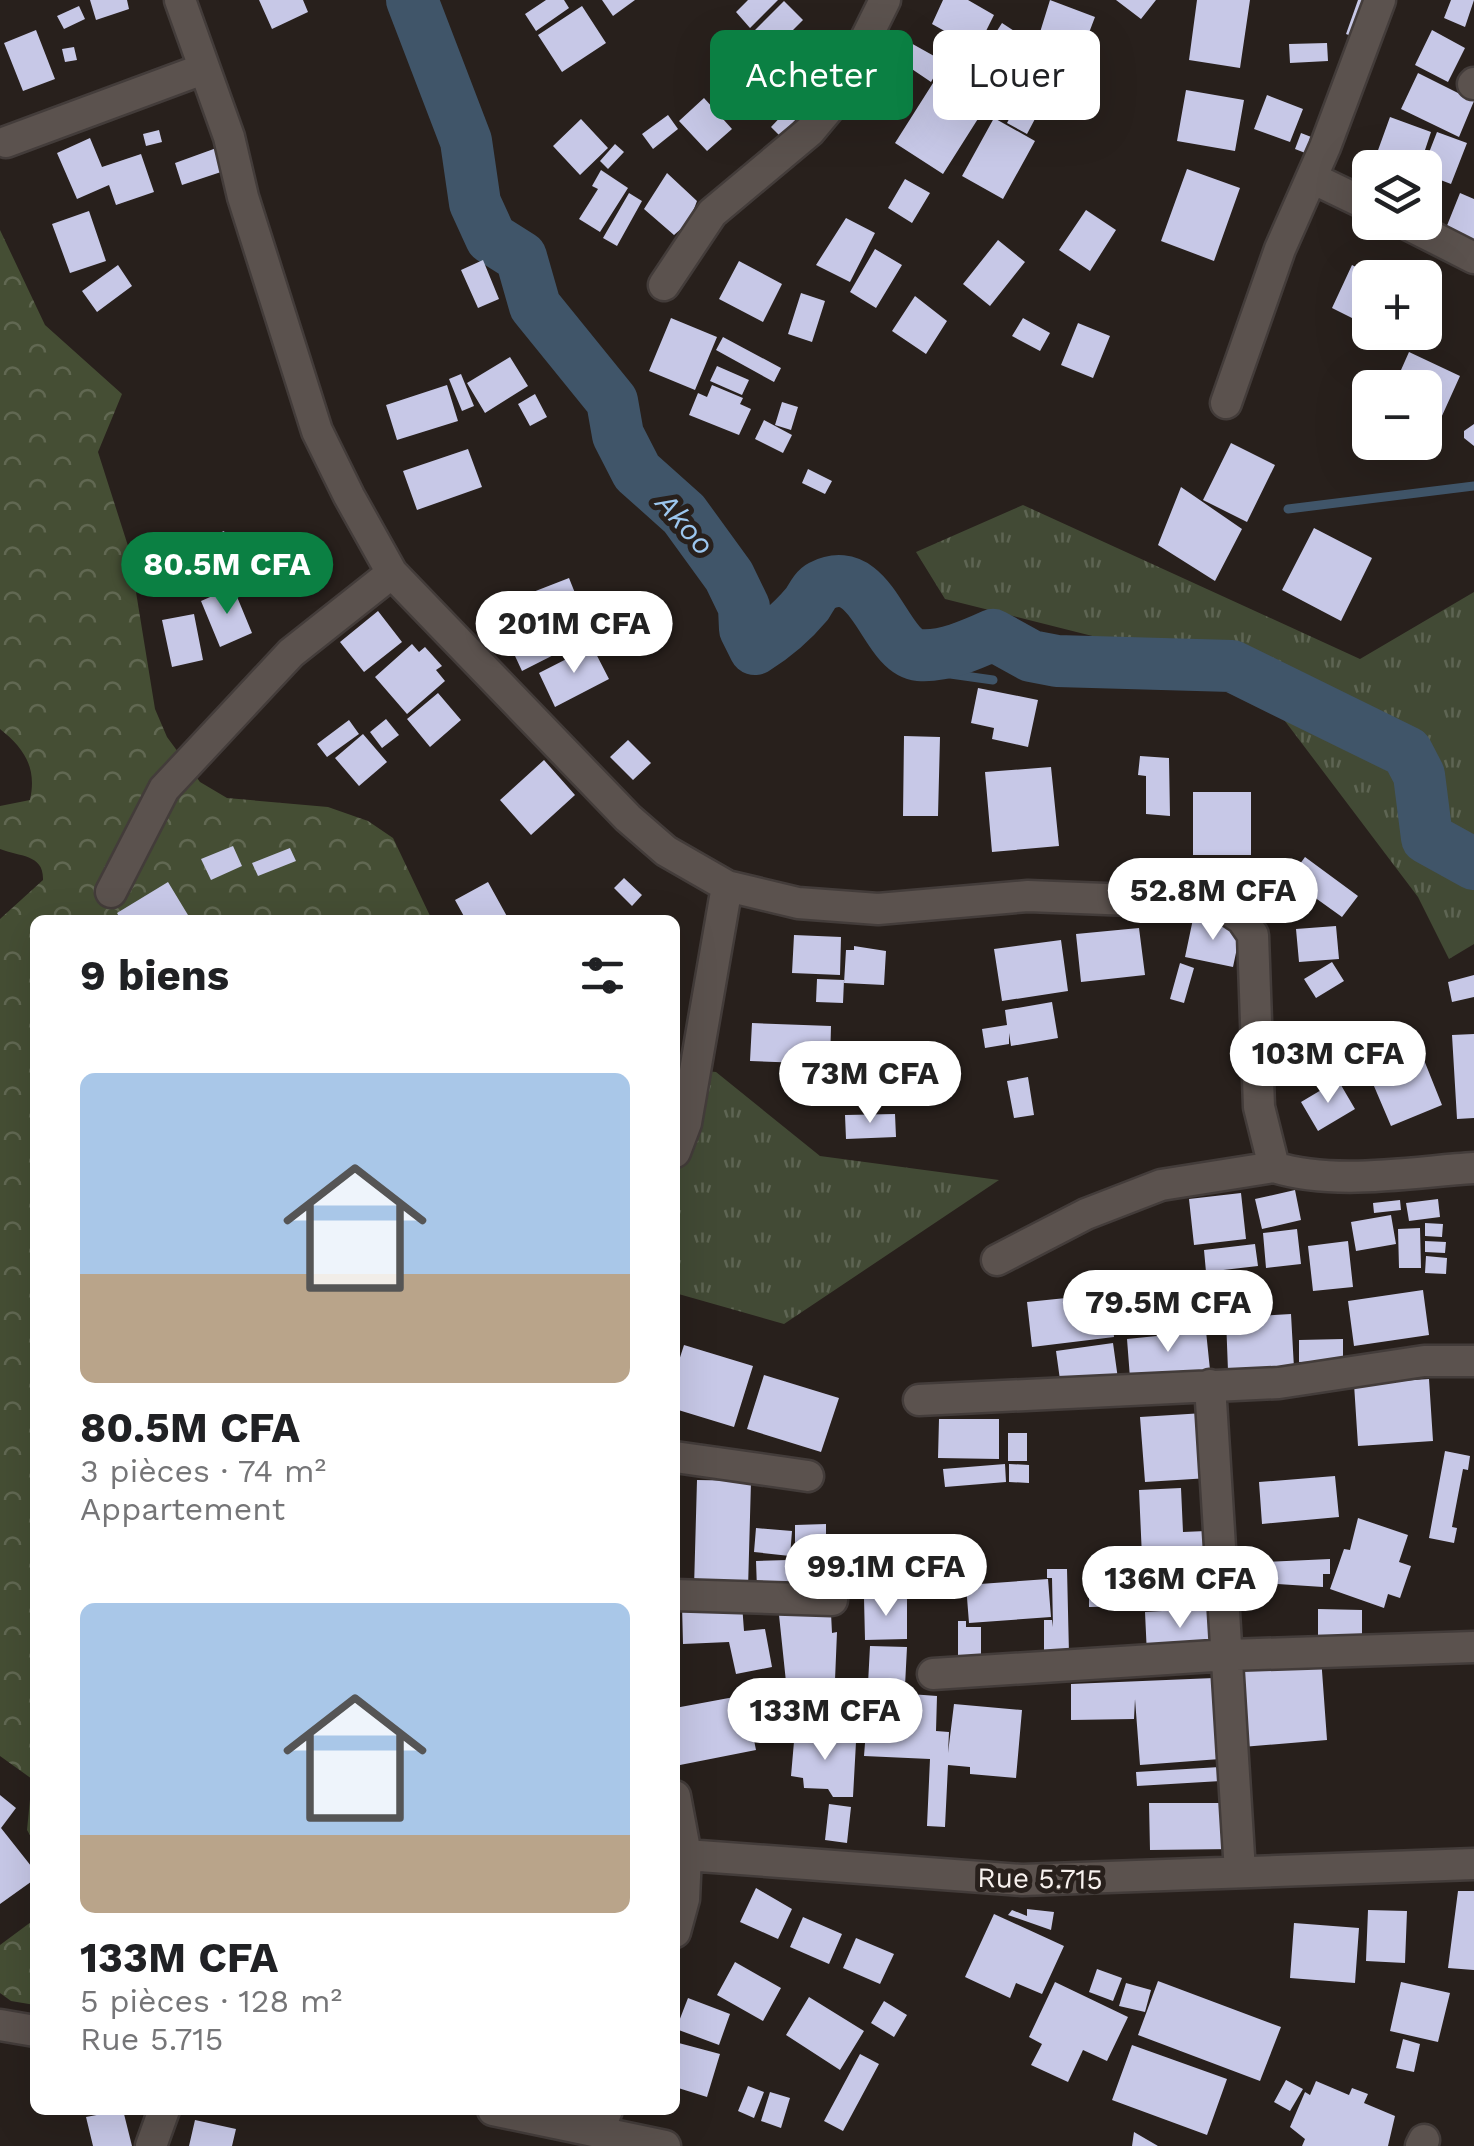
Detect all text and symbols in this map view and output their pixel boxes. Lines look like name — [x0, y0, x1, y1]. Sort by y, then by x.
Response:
chip: Acheter — [710, 30, 913, 120]
chip: Louer — [933, 30, 1100, 120]
map controls — [1352, 150, 1442, 460]
button: layers — [1352, 150, 1442, 240]
button: + — [1352, 260, 1442, 350]
button: − — [1352, 370, 1442, 460]
water label: Akoo — [648, 484, 722, 562]
pin: 80.5M CFA — [113, 532, 341, 617]
text: 80.5M CFA — [143, 545, 311, 583]
pin: 201M CFA — [471, 591, 677, 676]
text: 201M CFA — [498, 604, 650, 642]
pin: 52.8M CFA — [1099, 858, 1327, 943]
text: 52.8M CFA — [1130, 871, 1296, 909]
icon: filters — [575, 948, 630, 1003]
text: 9 biens — [80, 951, 229, 1000]
pin: 103M CFA — [1225, 1021, 1431, 1106]
text: 103M CFA — [1252, 1034, 1404, 1072]
pin: 73M CFA — [778, 1041, 962, 1126]
text: 73M CFA — [801, 1054, 939, 1092]
icon: home — [265, 1138, 445, 1318]
pin: 79.5M CFA — [1054, 1270, 1282, 1355]
text: 79.5M CFA — [1085, 1283, 1251, 1321]
text: 80.5M CFA — [80, 1403, 300, 1452]
text: 3 pièces · 74 m² — [80, 1452, 326, 1490]
text: Appartement — [80, 1490, 285, 1528]
pin: 99.1M CFA — [772, 1534, 1000, 1619]
pin: 136M CFA — [1077, 1546, 1283, 1631]
text: 99.1M CFA — [807, 1547, 965, 1585]
text: 136M CFA — [1104, 1559, 1256, 1597]
icon: home — [265, 1668, 445, 1848]
pin: 133M CFA — [722, 1678, 928, 1763]
text: 133M CFA — [749, 1691, 901, 1729]
street label: Rue 5.715 — [977, 1861, 1103, 1896]
text: 133M CFA — [80, 1933, 278, 1982]
text: 5 pièces · 128 m² — [80, 1982, 342, 2020]
text: Rue 5.715 — [80, 2020, 223, 2058]

